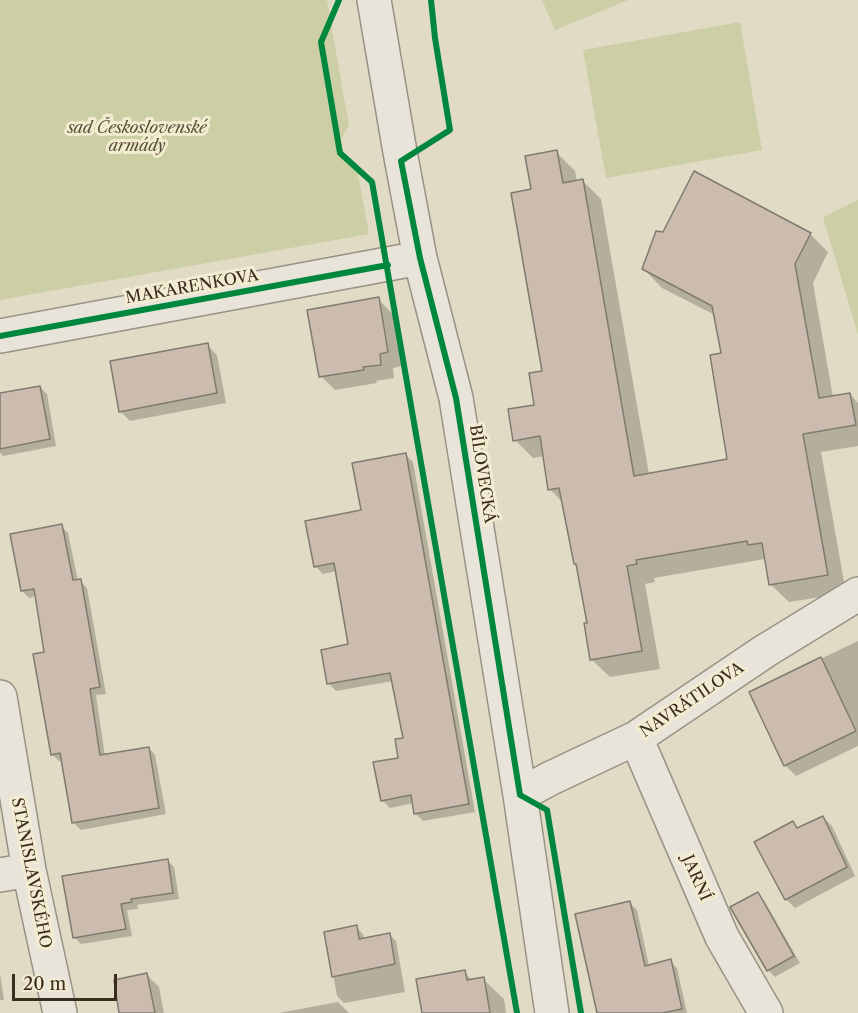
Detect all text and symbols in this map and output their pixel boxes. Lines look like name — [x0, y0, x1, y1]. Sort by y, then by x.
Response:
park label: sad Československé armády — [67, 118, 207, 156]
street label: MAKARENKOVA — [124, 266, 260, 308]
street label: BÍLOVECKÁ — [465, 423, 499, 525]
street label: NAVRÁTILOVA — [636, 658, 748, 742]
street label: STANISLAVSKÉHO — [7, 796, 55, 950]
street label: JARNÍ — [677, 852, 715, 904]
scale bar — [15, 962, 120, 1000]
text: 20 m — [23, 973, 66, 995]

